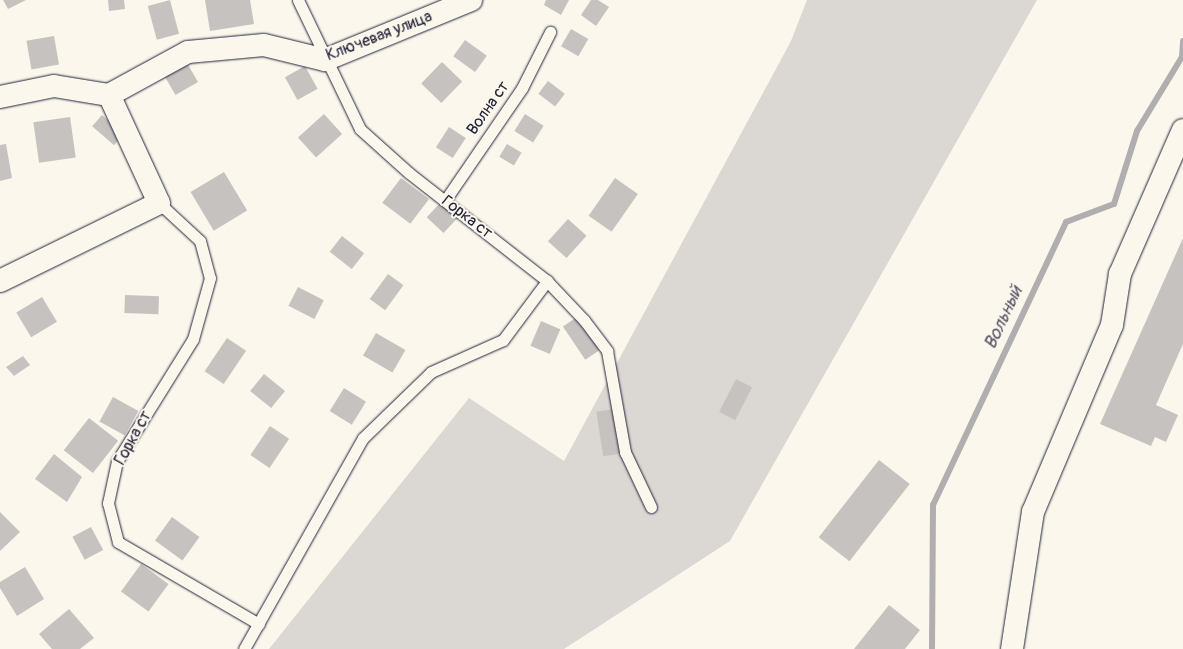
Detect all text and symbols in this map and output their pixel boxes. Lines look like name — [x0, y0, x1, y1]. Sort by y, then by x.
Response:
street label: Ключевая улица — [323, 7, 435, 65]
street label: Волна ст — [463, 78, 513, 138]
street label: Горка ст — [438, 191, 496, 243]
water label: Вольный — [980, 283, 1028, 353]
street label: Горка ст — [110, 408, 156, 468]

